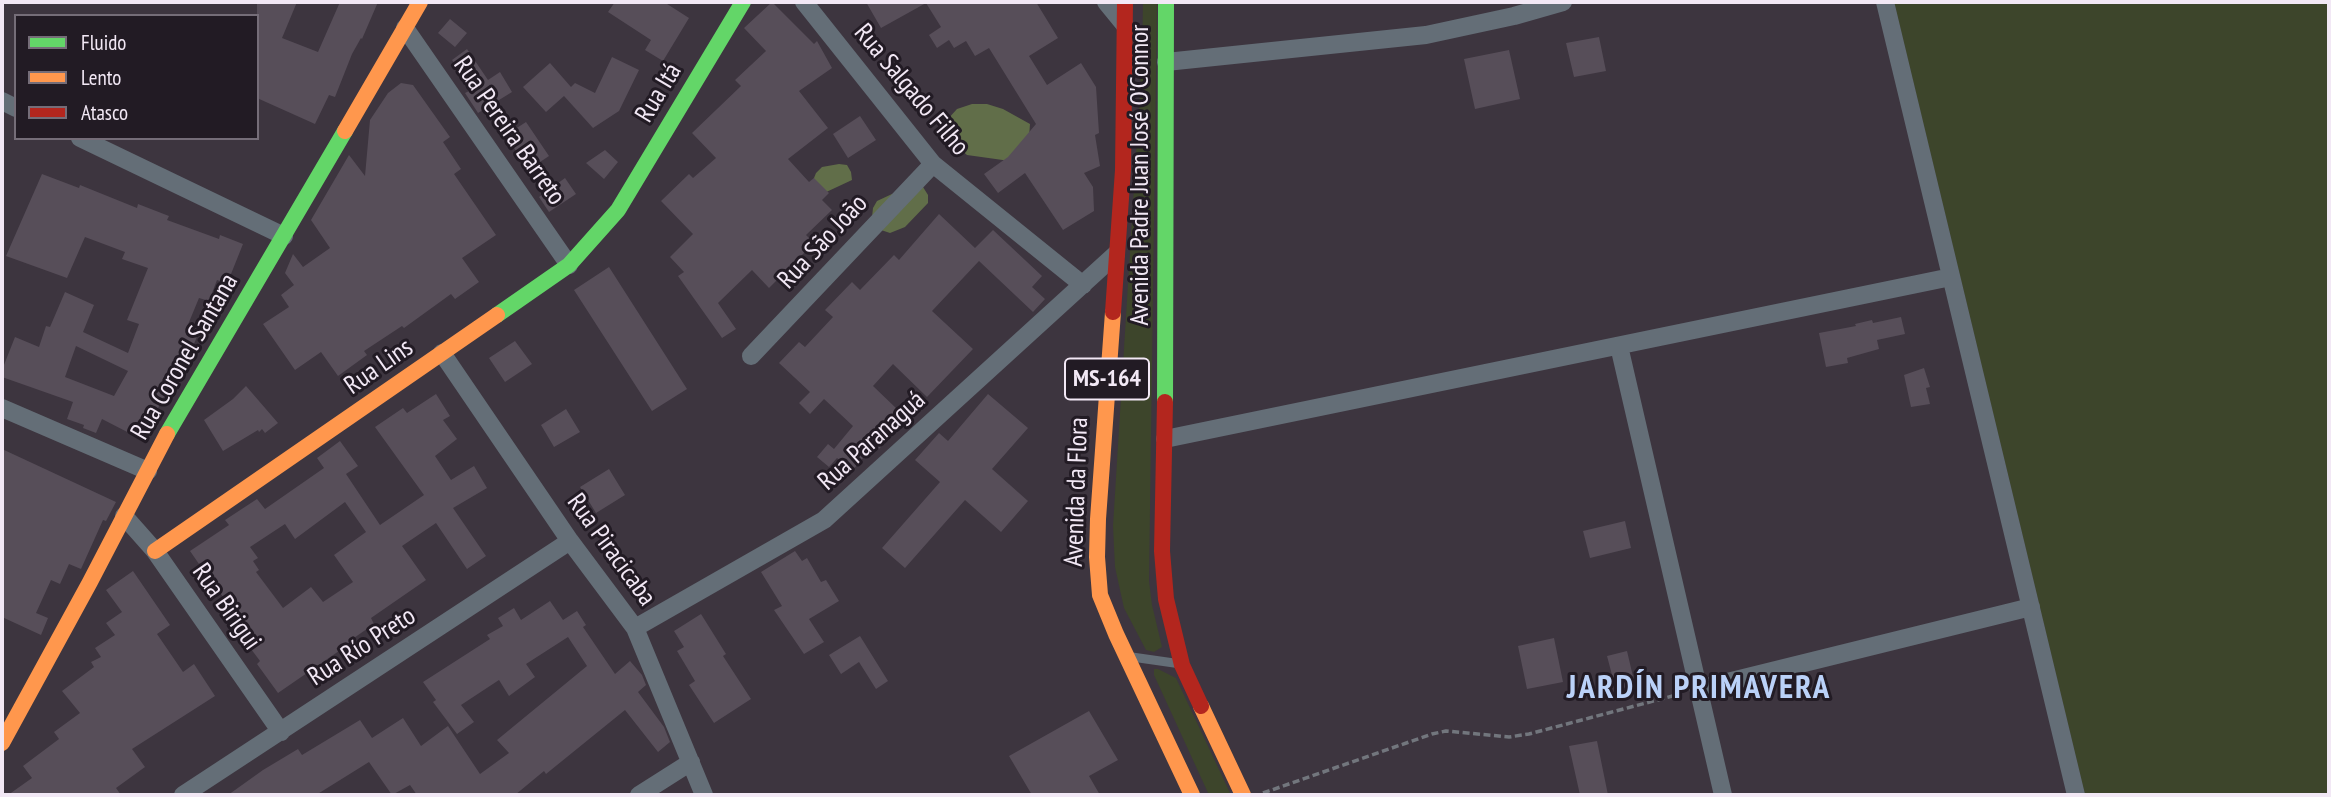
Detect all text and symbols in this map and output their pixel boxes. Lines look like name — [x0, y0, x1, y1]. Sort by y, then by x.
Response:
legend — [14, 14, 259, 140]
street label: Rua Salgado Filho — [847, 18, 975, 162]
street label: Avenida Padre Juan José O'Connor — [1125, 25, 1157, 325]
text: Fluido — [81, 29, 126, 56]
street label: Rua Pereira Barreto — [446, 51, 572, 211]
street label: Rua Itá — [629, 58, 689, 128]
text: Lento — [81, 64, 121, 91]
text: Atasco — [81, 99, 128, 126]
street label: Rua São João — [772, 189, 874, 295]
street label: Rua Coronel Santana — [125, 268, 245, 446]
street label: Rua Lins — [339, 332, 419, 402]
road number: MS-164 — [1065, 358, 1149, 400]
street label: Rua Paranaguá — [812, 385, 932, 497]
street label: Avenida da Flora — [1059, 417, 1095, 567]
street label: Rua Piracicaba — [560, 488, 662, 612]
street label: Rua Birigui — [185, 558, 267, 656]
street label: Rua Río Preto — [303, 601, 421, 693]
district label: JARDÍN PRIMAVERA — [1569, 669, 1829, 709]

